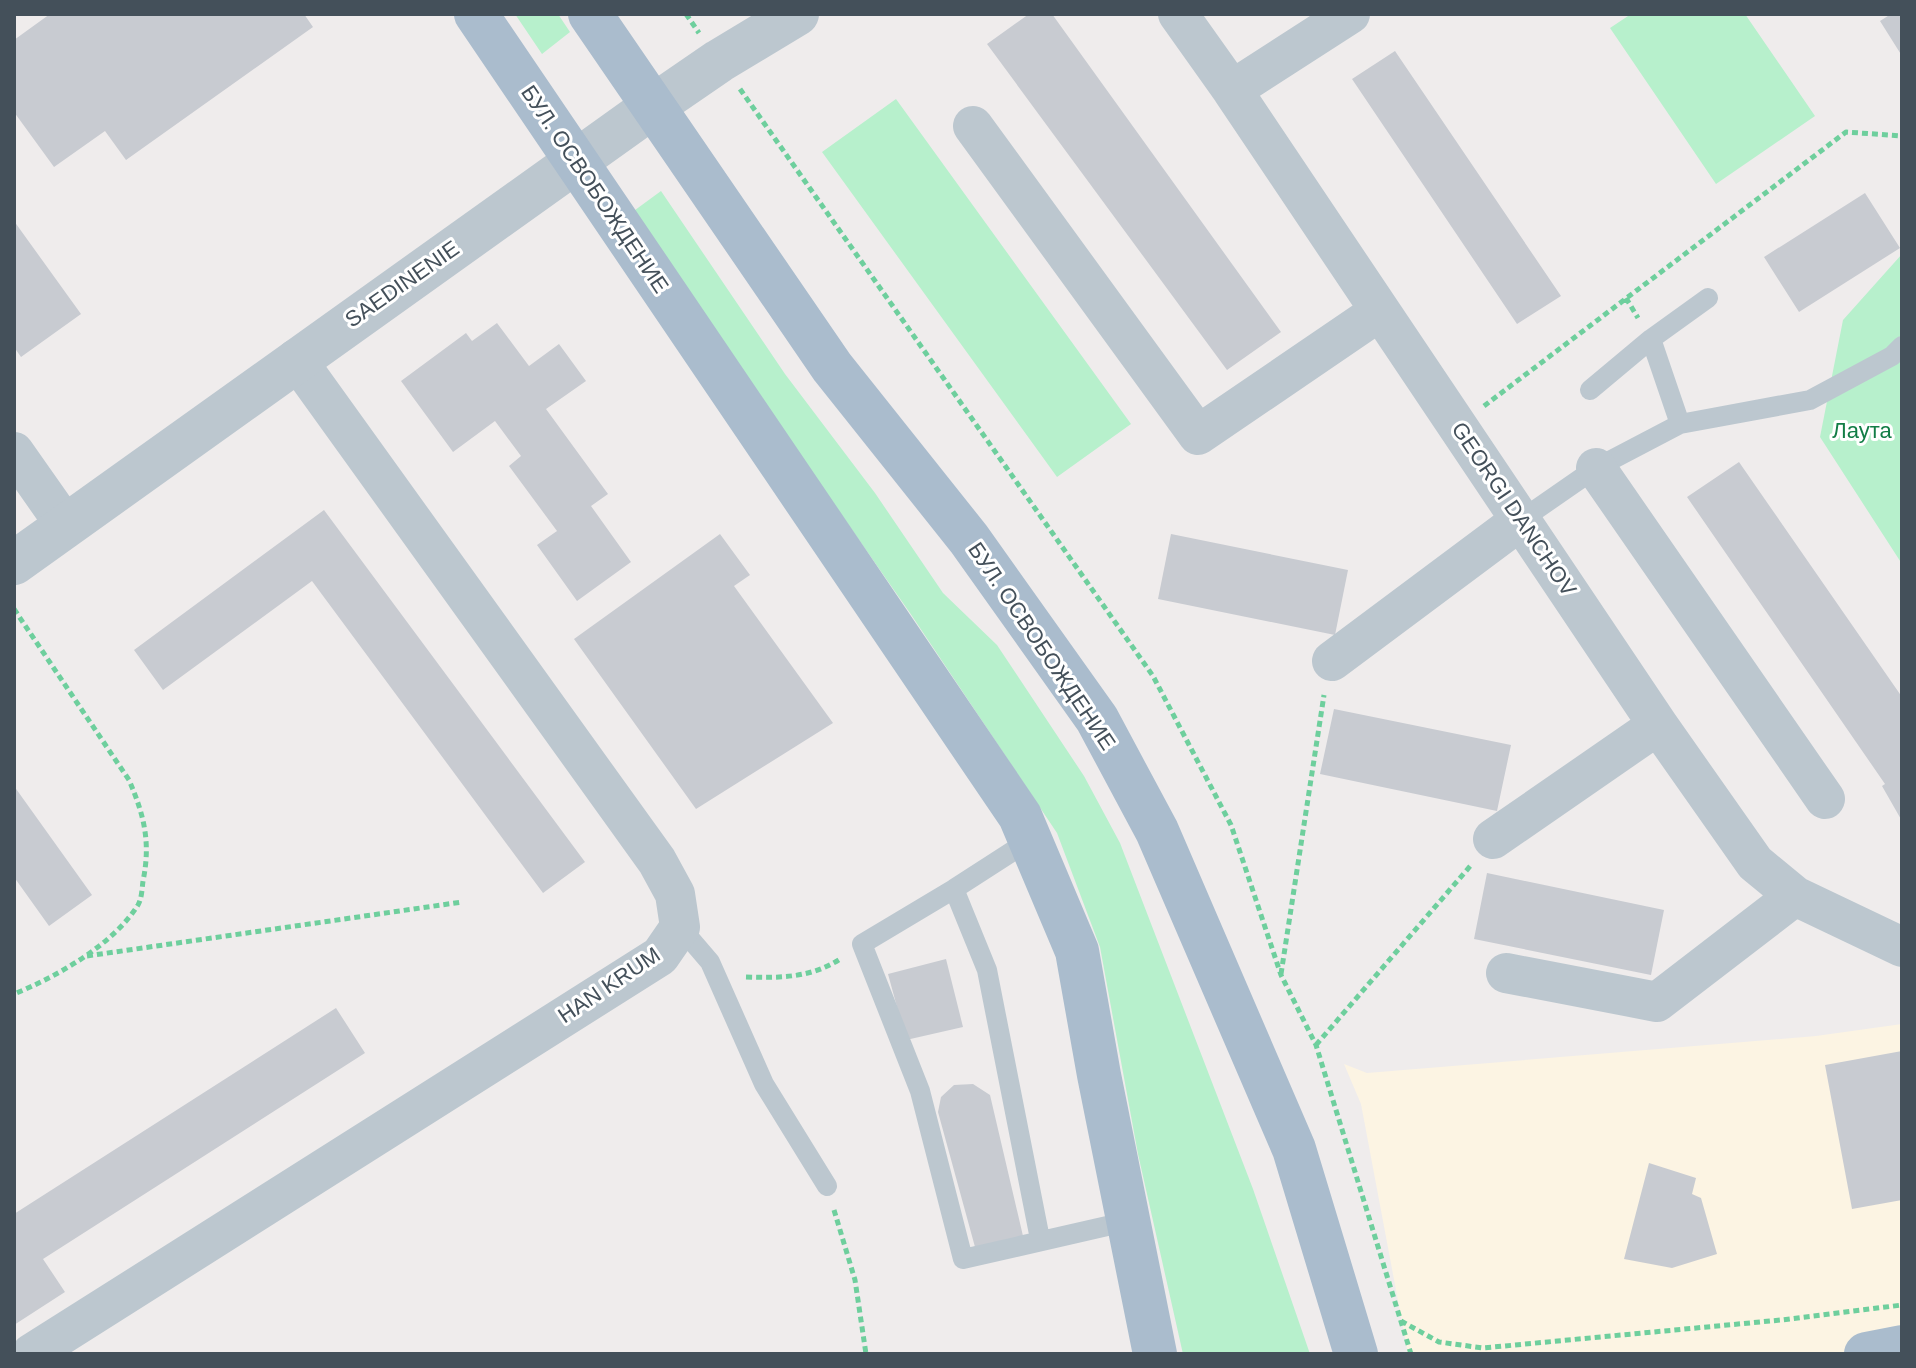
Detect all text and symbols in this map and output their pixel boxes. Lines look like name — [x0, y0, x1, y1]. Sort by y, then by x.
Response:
street label: БУЛ. ОСВОБОЖДЕНИЕ — [516, 80, 674, 298]
street label: SAEDINENIE — [340, 236, 464, 332]
street label: GEORGI DANCHOV — [1447, 417, 1582, 601]
park label: Лаута — [1832, 418, 1893, 443]
street label: БУЛ. ОСВОБОЖДЕНИЕ — [963, 537, 1121, 755]
street label: HAN KRUM — [553, 942, 665, 1028]

